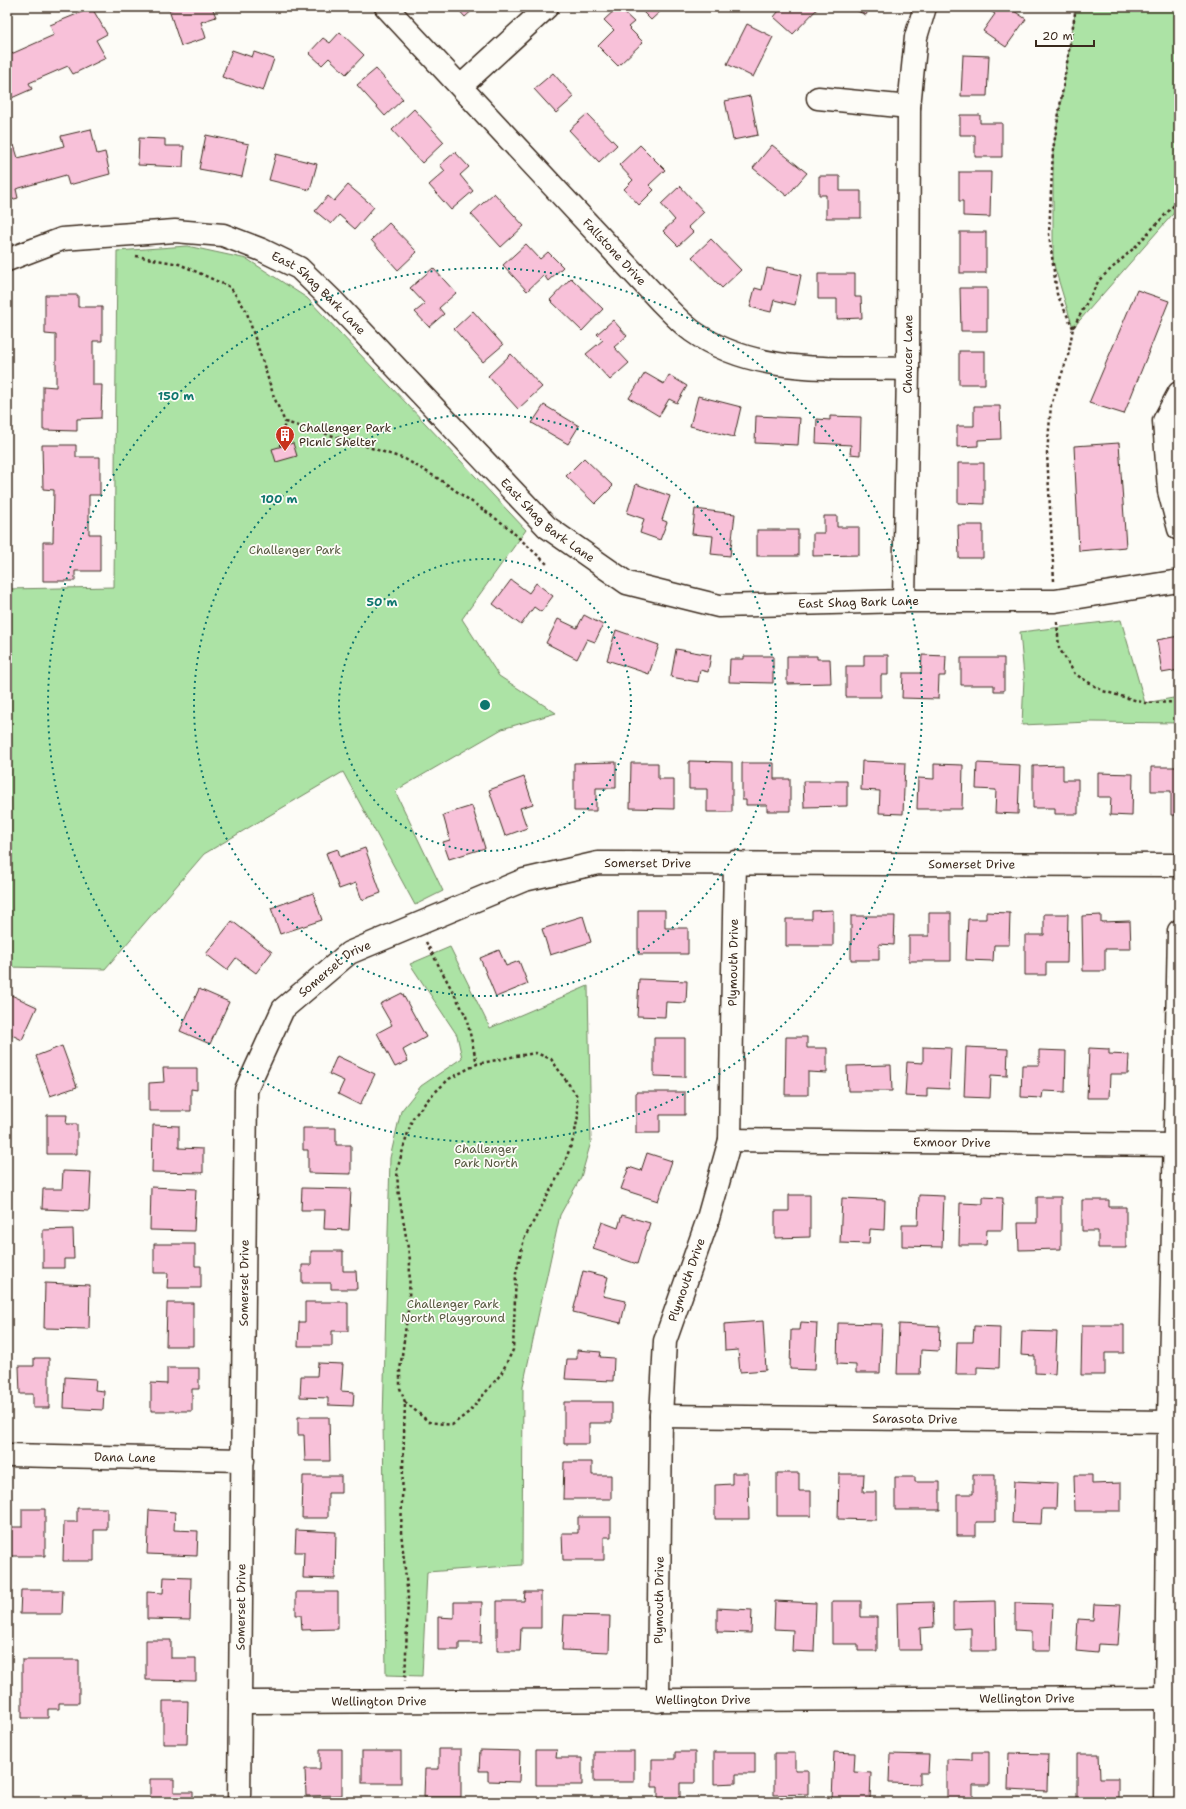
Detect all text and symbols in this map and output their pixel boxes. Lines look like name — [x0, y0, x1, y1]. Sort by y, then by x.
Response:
scale bar — [1036, 22, 1094, 48]
text: 20 m — [1042, 28, 1073, 44]
street label: Fallstone Drive — [579, 215, 650, 289]
street label: East Shag Bark Lane — [269, 248, 369, 338]
street label: Chaucer Lane — [900, 314, 916, 394]
text: 150 m — [158, 388, 194, 404]
place label: Challenger Park Picnic Shelter — [299, 420, 391, 450]
building icon: Challenger Park Picnic Shelter — [274, 424, 296, 452]
street label: East Shag Bark Lane — [497, 475, 598, 566]
text: 100 m — [261, 491, 298, 507]
park label: Challenger Park — [249, 542, 341, 558]
street label: East Shag Bark Lane — [798, 593, 919, 612]
text: 50 m — [367, 594, 398, 610]
centre of rings — [478, 698, 492, 712]
street label: Somerset Drive — [604, 855, 692, 871]
street label: Somerset Drive — [928, 856, 1016, 872]
street label: Plymouth Drive — [724, 918, 742, 1007]
street label: Somerset Drive — [295, 937, 373, 1001]
street label: Exmoor Drive — [913, 1134, 991, 1151]
park label: Challenger Park North — [454, 1141, 518, 1171]
street label: Plymouth Drive — [664, 1236, 709, 1324]
street label: Somerset Drive — [236, 1239, 253, 1327]
park label: Challenger Park North Playground — [401, 1296, 505, 1326]
street label: Sarasota Drive — [872, 1410, 958, 1428]
street label: Dana Lane — [94, 1449, 156, 1466]
street label: Plymouth Drive — [651, 1556, 668, 1644]
street label: Somerset Drive — [232, 1563, 249, 1651]
street label: Wellington Drive — [979, 1690, 1075, 1707]
street label: Wellington Drive — [655, 1692, 751, 1708]
street label: Wellington Drive — [331, 1693, 427, 1710]

